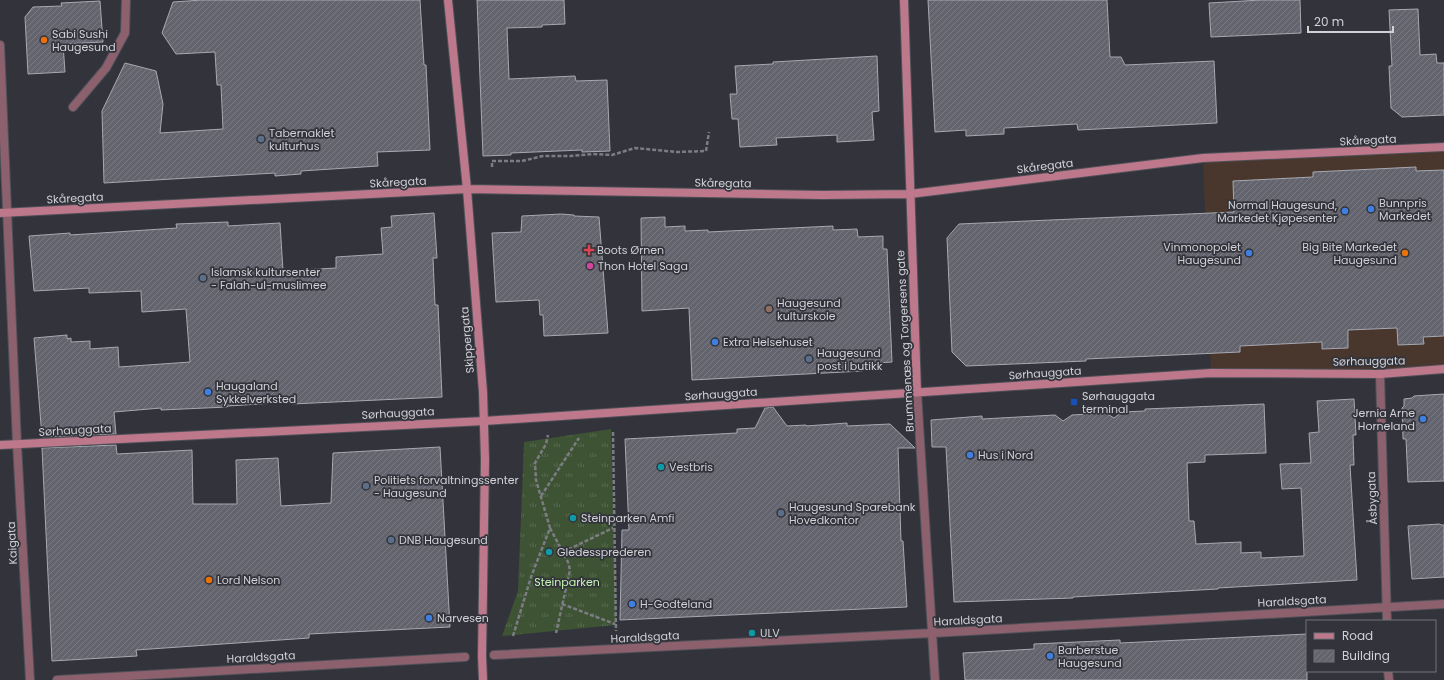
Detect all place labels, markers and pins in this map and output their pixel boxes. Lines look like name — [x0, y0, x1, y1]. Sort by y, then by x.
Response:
place label: Sabi Sushi Haugesund — [52, 26, 116, 55]
marker: Sabi Sushi Haugesund — [39, 35, 49, 45]
place label: Tabernaklet kulturhus — [269, 125, 334, 154]
marker: Tabernaklet kulturhus — [256, 134, 266, 144]
place label: Bunnpris Markedet — [1379, 195, 1431, 224]
place label: Normal Haugesund, Markedet Kjøpesenter — [1217, 197, 1337, 226]
marker: Bunnpris Markedet — [1366, 204, 1376, 214]
marker: Normal Haugesund, Markedet Kjøpesenter — [1340, 206, 1350, 216]
place label: Vinmonopolet Haugesund — [1163, 239, 1241, 268]
place label: Big Bite Markedet Haugesund — [1302, 239, 1397, 268]
place label: Boots Ørnen — [597, 242, 664, 258]
marker: Boots Ørnen — [584, 245, 594, 255]
marker: Vinmonopolet Haugesund — [1244, 248, 1254, 258]
marker: Big Bite Markedet Haugesund — [1400, 248, 1410, 258]
place label: Thon Hotel Saga — [598, 258, 688, 274]
marker: Thon Hotel Saga — [585, 261, 595, 271]
place label: Islamsk kultursenter - Falah-ul-muslimee — [211, 264, 327, 293]
marker: Islamsk kultursenter - Falah-ul-muslimee — [198, 273, 208, 283]
place label: Haugesund kulturskole — [777, 295, 841, 324]
marker: Haugesund kulturskole — [764, 304, 774, 314]
place label: Extra Helsehuset — [723, 334, 813, 350]
marker: Extra Helsehuset — [710, 337, 720, 347]
place label: Haugesund post i butikk — [817, 345, 883, 374]
marker: Haugesund post i butikk — [804, 354, 814, 364]
place label: Haugaland Sykkelverksted — [216, 378, 296, 407]
marker: Haugaland Sykkelverksted — [203, 387, 213, 397]
place label: Sørhauggata terminal — [1082, 388, 1155, 417]
marker: Sørhauggata terminal — [1069, 397, 1079, 407]
place label: Jernia Arne Horneland — [1353, 405, 1415, 434]
marker: Jernia Arne Horneland — [1418, 414, 1428, 424]
place label: Hus i Nord — [978, 447, 1033, 463]
marker: Hus i Nord — [965, 450, 975, 460]
place label: Vestbris — [669, 459, 713, 475]
marker: Vestbris — [656, 462, 666, 472]
place label: Politiets forvaltningssenter - Haugesund — [374, 472, 519, 501]
marker: Politiets forvaltningssenter - Haugesund — [361, 481, 371, 491]
place label: Haugesund Sparebank Hovedkontor — [789, 499, 916, 528]
marker: Haugesund Sparebank Hovedkontor — [776, 508, 786, 518]
place label: Steinparken Amfi — [581, 510, 675, 526]
marker: Steinparken Amfi — [568, 513, 578, 523]
place label: DNB Haugesund — [399, 532, 488, 548]
marker: DNB Haugesund — [386, 535, 396, 545]
place label: Gledessprederen — [557, 544, 651, 560]
marker: Gledessprederen — [544, 547, 554, 557]
place label: Lord Nelson — [217, 572, 280, 588]
marker: Lord Nelson — [204, 575, 214, 585]
place label: H-Godteland — [640, 596, 712, 612]
marker: H-Godteland — [627, 599, 637, 609]
place label: Narvesen — [437, 610, 489, 626]
marker: Narvesen — [424, 613, 434, 623]
place label: ULV — [760, 625, 780, 641]
marker: ULV — [747, 628, 757, 638]
place label: Barberstue Haugesund — [1058, 642, 1122, 671]
marker: Barberstue Haugesund — [1045, 651, 1055, 661]

